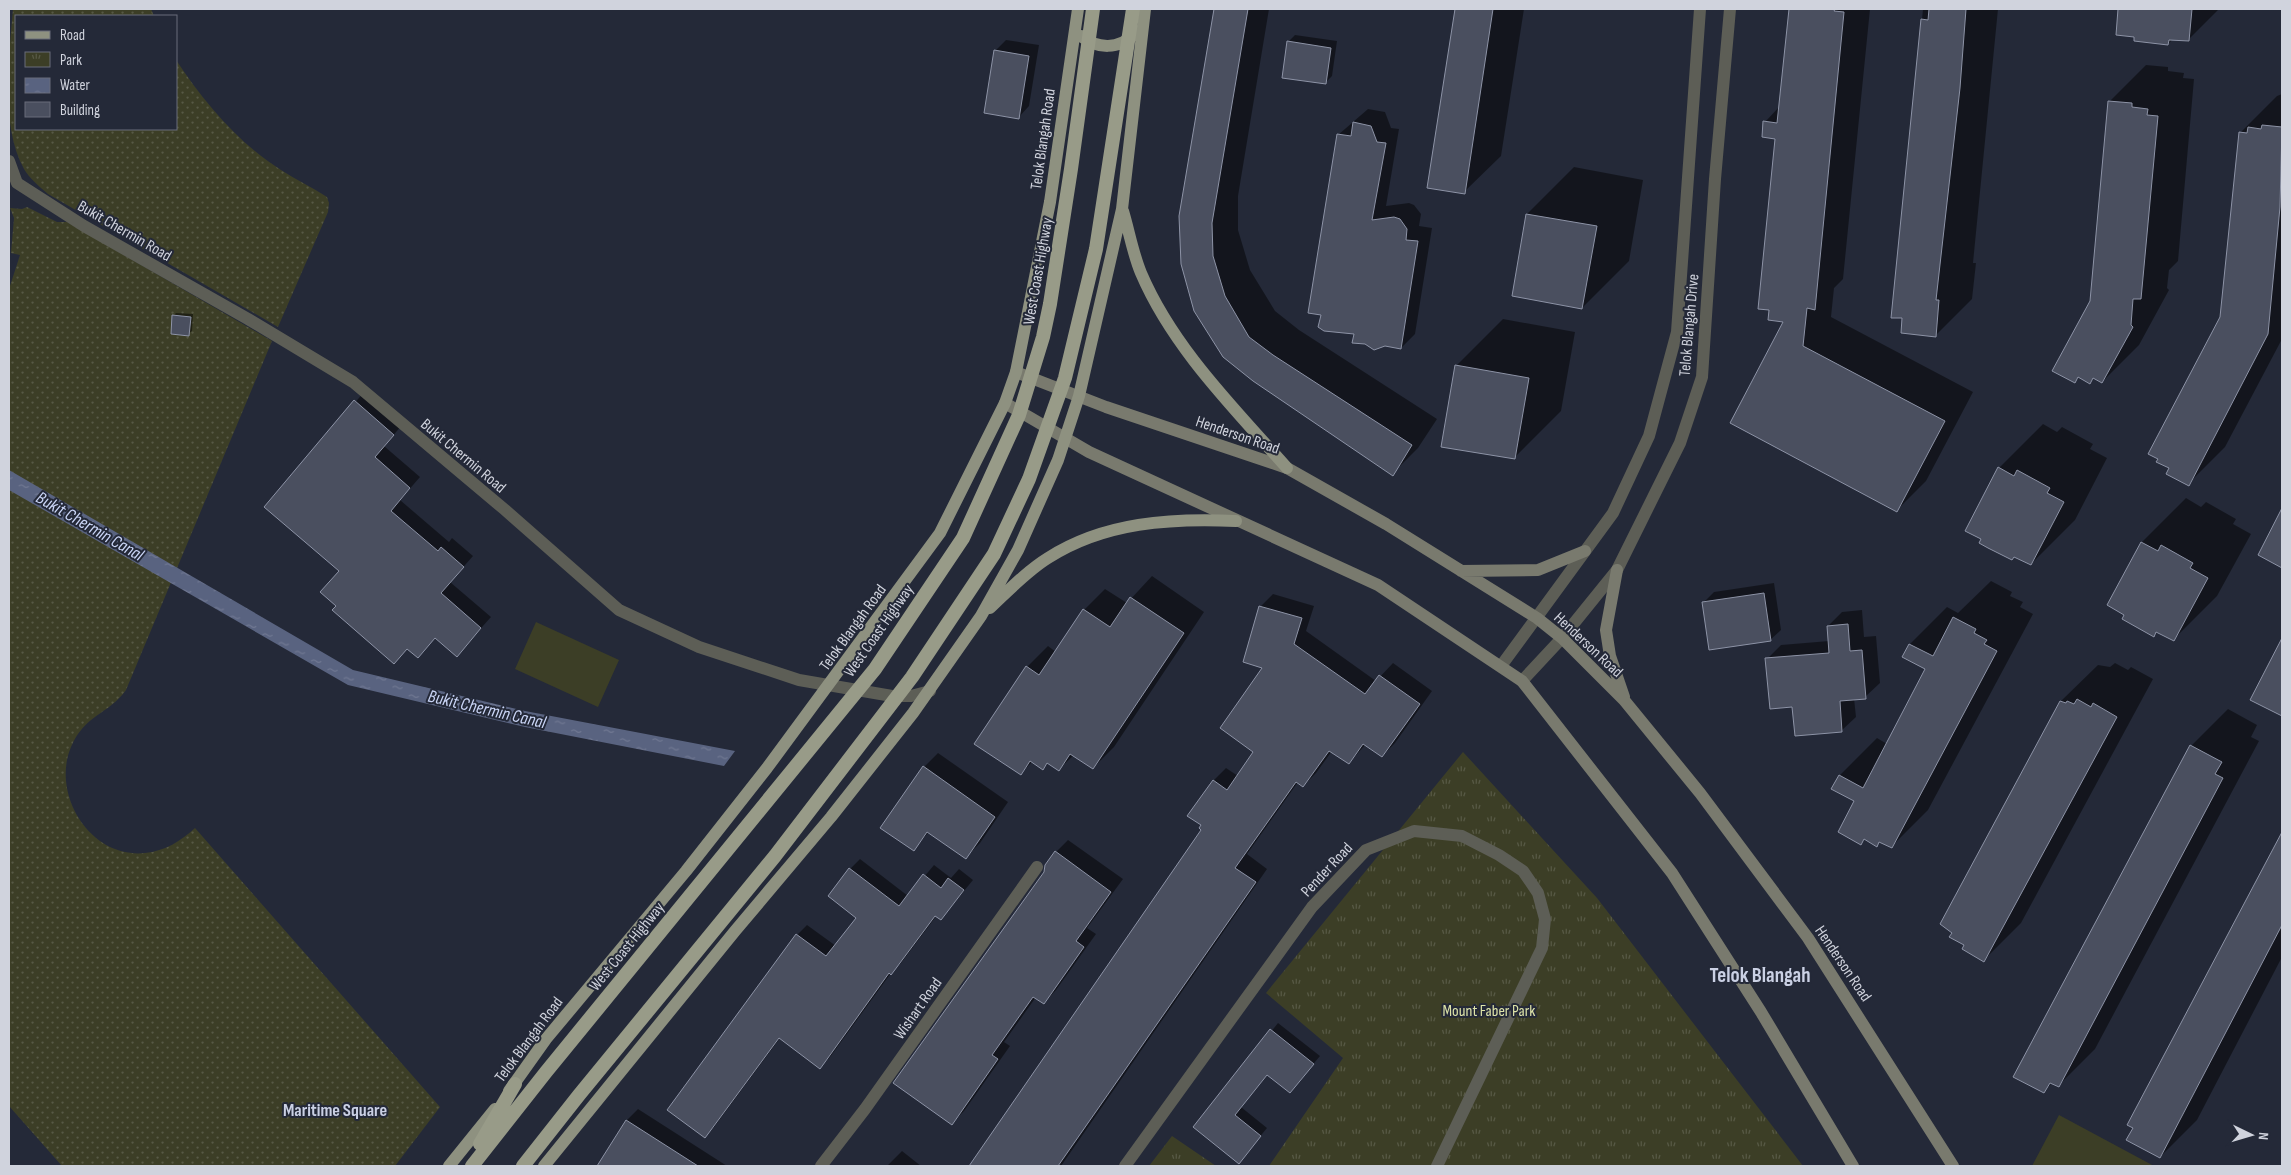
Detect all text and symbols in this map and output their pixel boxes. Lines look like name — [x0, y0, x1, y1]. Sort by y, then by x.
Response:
legend — [15, 15, 178, 130]
text: Road — [60, 26, 85, 45]
text: Park — [60, 51, 82, 70]
text: Water — [60, 76, 91, 95]
street label: Telok Blangah Road — [1027, 88, 1060, 191]
text: Building — [60, 101, 100, 120]
street label: Bukit Chermin Road — [74, 197, 175, 266]
street label: West Coast Highway — [1020, 216, 1057, 326]
street label: Telok Blangah Drive — [1676, 273, 1703, 377]
street label: Henderson Road — [1193, 412, 1282, 459]
street label: Bukit Chermin Road — [417, 415, 509, 497]
water label: Bukit Chermin Canal — [32, 487, 148, 566]
street label: Telok Blangah Road — [816, 581, 891, 675]
street label: West Coast Highway — [840, 581, 918, 681]
street label: Henderson Road — [1550, 608, 1626, 682]
water label: Bukit Chermin Canal — [426, 686, 549, 733]
street label: Pender Road — [1297, 839, 1357, 901]
street label: West Coast Highway — [586, 899, 669, 995]
street label: Henderson Road — [1810, 922, 1875, 1005]
district label: Telok Blangah — [1709, 963, 1811, 988]
street label: Wishart Road — [890, 974, 946, 1043]
street label: Telok Blangah Road — [491, 994, 567, 1086]
park label: Mount Faber Park — [1443, 1002, 1535, 1021]
district label: Maritime Square — [283, 1100, 387, 1121]
north arrow — [2226, 1110, 2276, 1160]
text: N — [2255, 1132, 2272, 1141]

